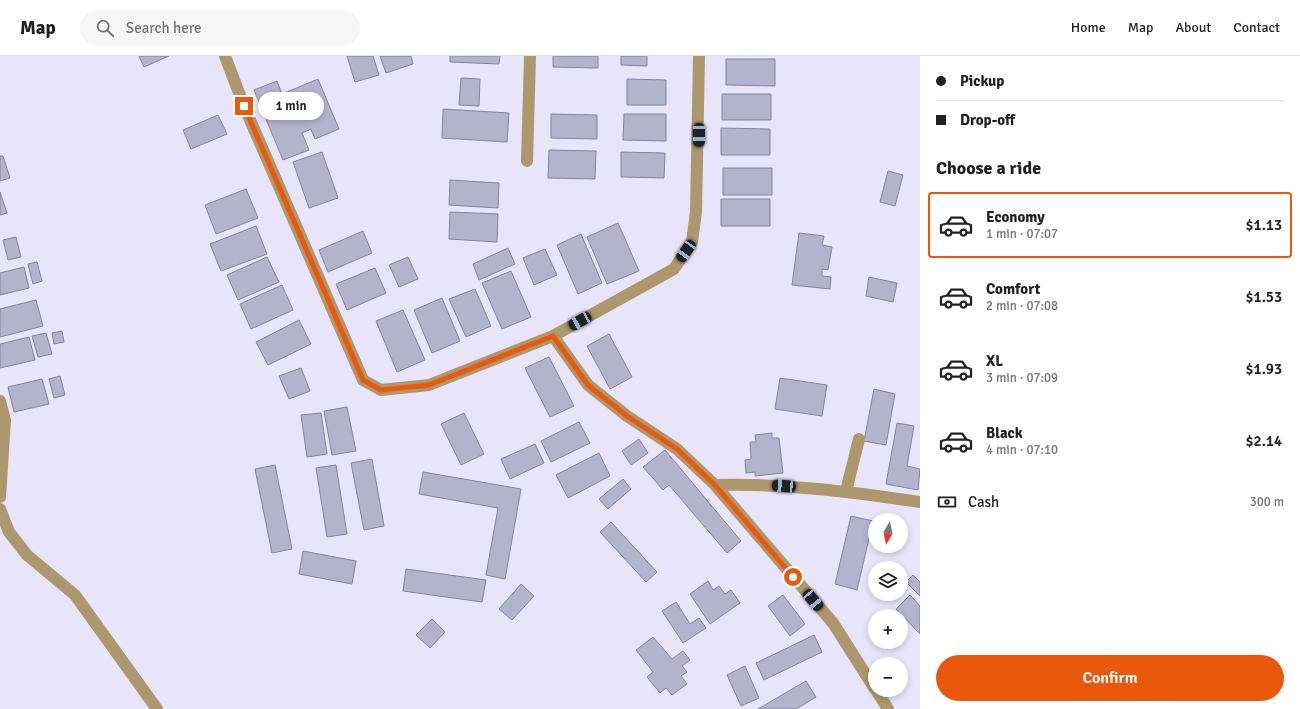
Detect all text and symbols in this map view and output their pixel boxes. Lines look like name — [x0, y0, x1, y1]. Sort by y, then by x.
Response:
search box — [80, 10, 360, 46]
text: Map — [20, 16, 56, 40]
icon: search — [94, 17, 116, 39]
text: Search here — [126, 19, 201, 37]
text: Home — [1071, 19, 1106, 36]
text: Map — [1128, 19, 1153, 36]
text: About — [1175, 19, 1211, 36]
text: Contact — [1233, 19, 1280, 36]
text: Pickup — [960, 72, 1004, 90]
callout: 1 min — [258, 92, 324, 120]
route end — [235, 97, 253, 115]
text: 1 min — [275, 98, 307, 114]
text: Drop-off — [960, 111, 1015, 129]
car — [693, 123, 705, 147]
text: Choose a ride — [936, 157, 1041, 179]
icon: car — [938, 207, 974, 243]
text: Economy — [986, 208, 1045, 226]
text: $1.13 — [1245, 216, 1282, 234]
text: 1 min · 07:07 — [986, 226, 1058, 242]
car — [674, 238, 698, 264]
icon: car — [938, 279, 974, 315]
text: Comfort — [986, 280, 1040, 298]
text: $1.53 — [1245, 288, 1282, 306]
text: 2 min · 07:08 — [986, 298, 1058, 314]
car — [567, 310, 593, 332]
icon: car — [938, 351, 974, 387]
text: XL — [986, 352, 1003, 370]
text: $1.93 — [1245, 360, 1282, 378]
text: 3 min · 07:09 — [986, 370, 1058, 386]
icon: car — [938, 423, 974, 459]
text: Black — [986, 424, 1023, 442]
text: $2.14 — [1245, 432, 1282, 450]
text: 4 min · 07:10 — [986, 442, 1058, 458]
car — [772, 479, 796, 493]
icon: cash — [936, 491, 958, 513]
text: Cash — [968, 493, 999, 511]
text: 300 m — [1250, 494, 1284, 510]
north arrow — [868, 513, 908, 553]
map controls — [868, 513, 908, 697]
button: layers — [868, 561, 908, 601]
route start — [784, 568, 802, 586]
car — [801, 587, 825, 613]
button: + — [868, 609, 908, 649]
button: Confirm — [936, 655, 1284, 701]
button: − — [868, 657, 908, 697]

